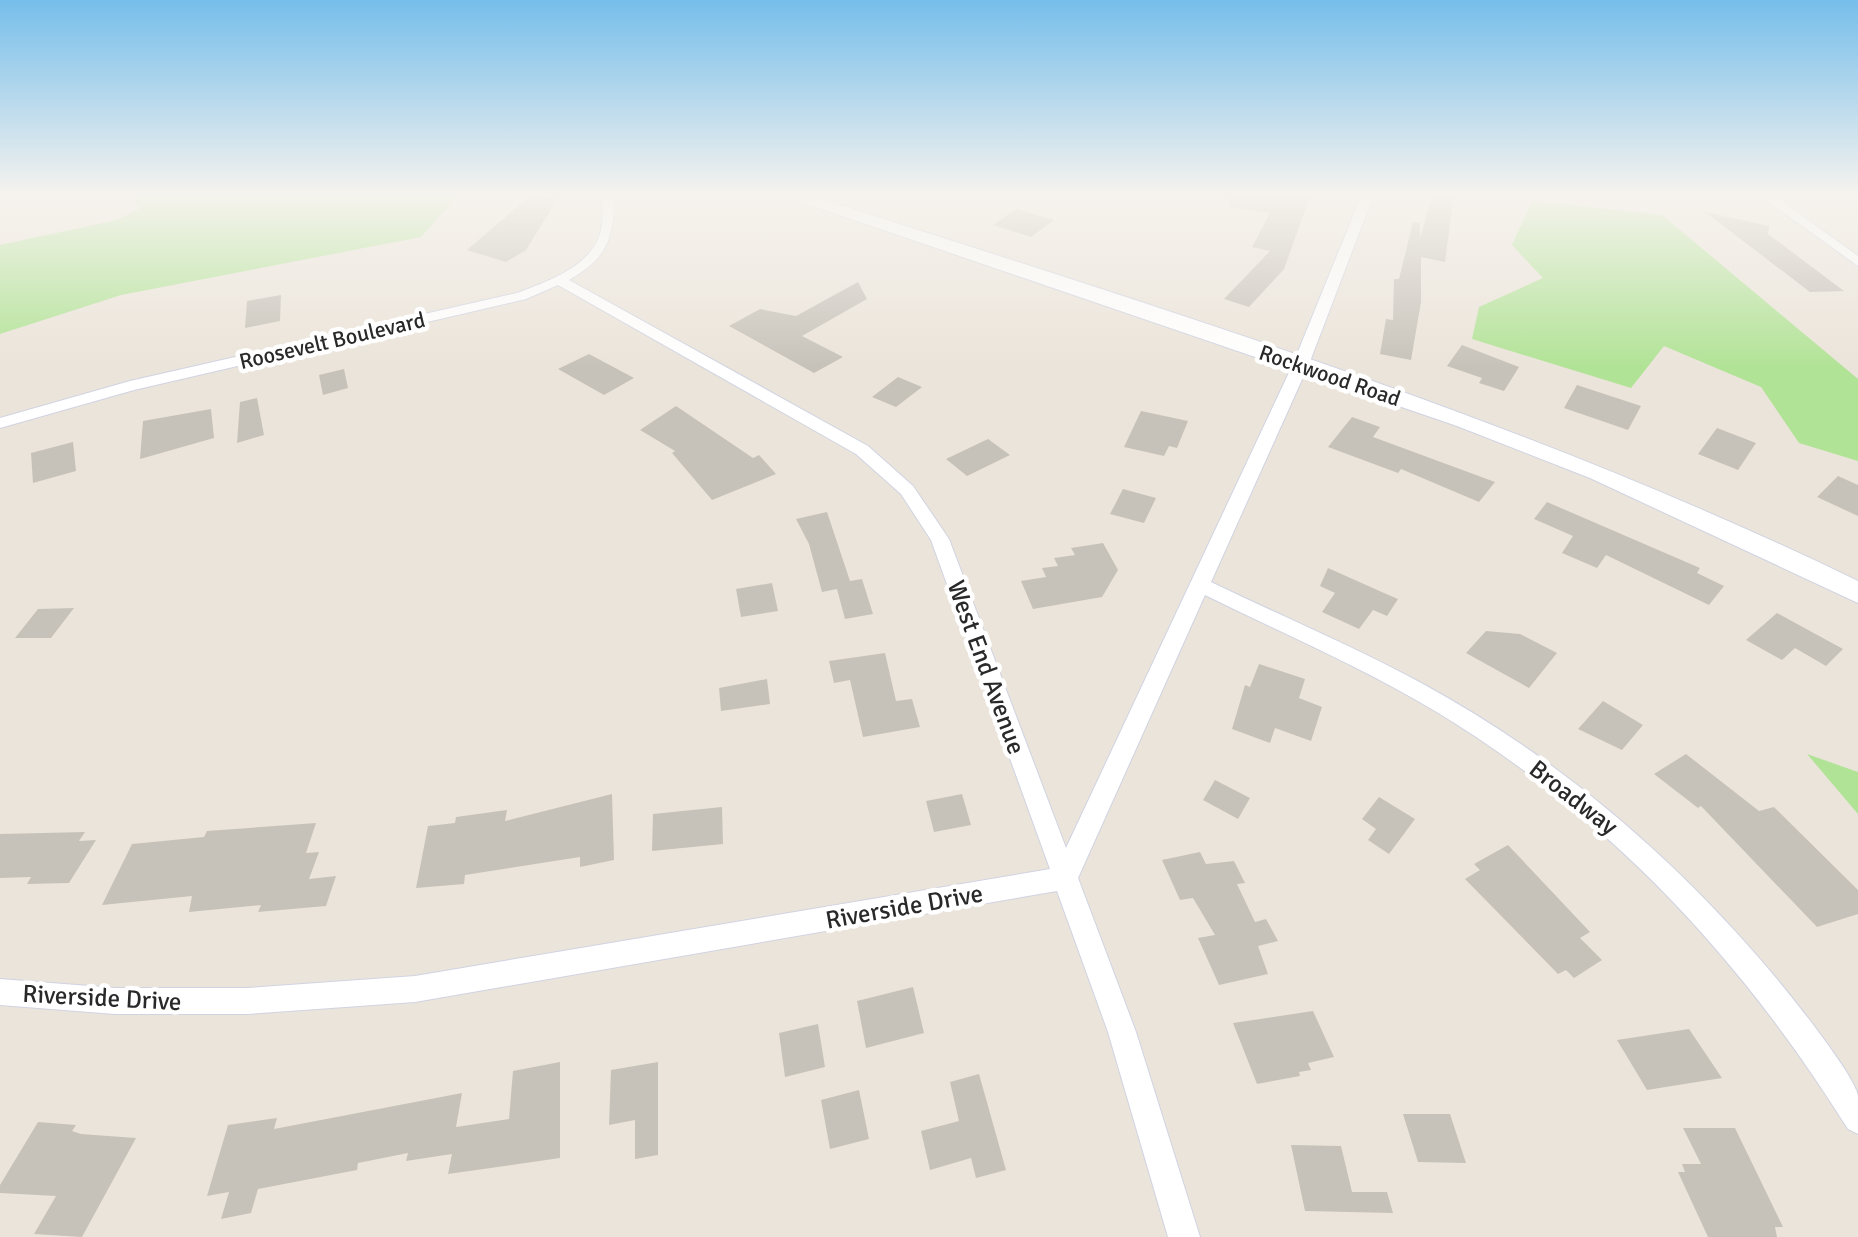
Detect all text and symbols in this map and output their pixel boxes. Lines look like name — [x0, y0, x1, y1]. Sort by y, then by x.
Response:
street label: Roosevelt Boulevard — [237, 306, 428, 375]
street label: Rockwood Road — [1256, 339, 1404, 412]
street label: West End Avenue — [941, 576, 1032, 758]
street label: Broadway — [1523, 753, 1625, 842]
street label: Riverside Drive — [823, 877, 985, 936]
street label: Riverside Drive — [22, 978, 182, 1017]

